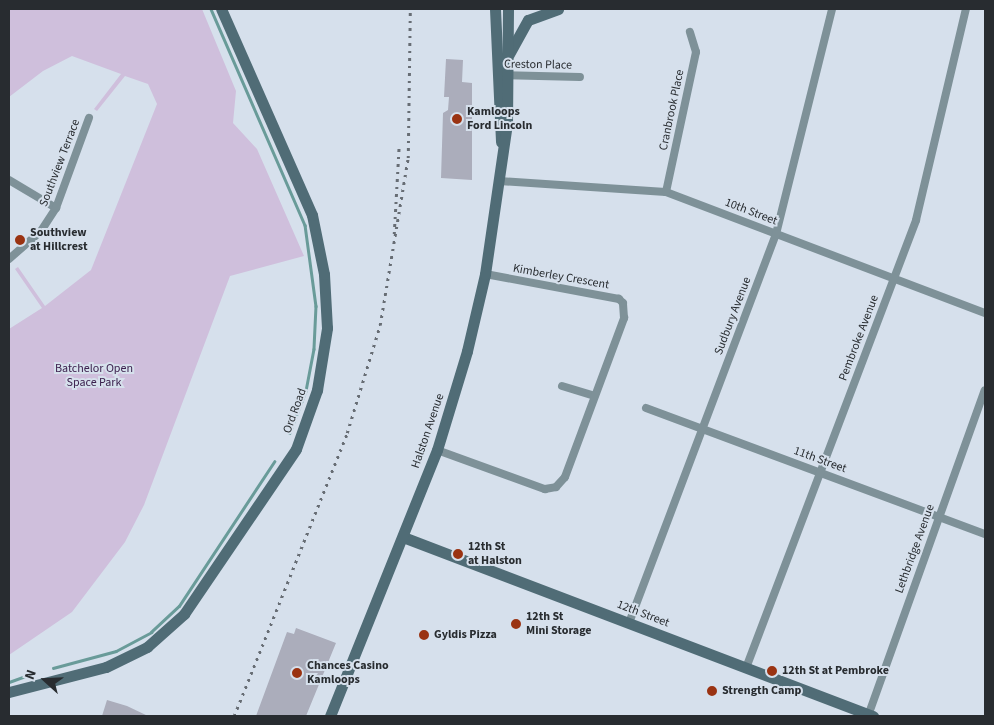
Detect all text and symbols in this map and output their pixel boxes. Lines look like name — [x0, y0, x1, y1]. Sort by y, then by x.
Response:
street label: Creston Place — [504, 57, 572, 73]
street label: Cranbrook Place — [656, 68, 688, 152]
place label: Kamloops Ford Lincoln — [467, 105, 532, 133]
marker: Kamloops Ford Lincoln — [451, 113, 463, 125]
street label: Southview Terrace — [37, 117, 83, 209]
street label: 10th Street — [723, 195, 779, 229]
place label: Southview at Hillcrest — [30, 226, 88, 254]
marker: Southview at Hillcrest — [14, 234, 26, 246]
street label: Kimberley Crescent — [512, 261, 610, 293]
street label: Sudbury Avenue — [712, 275, 754, 357]
street label: Pembroke Avenue — [836, 293, 882, 383]
park label: Batchelor Open Space Park — [55, 362, 133, 390]
street label: Ord Road — [280, 387, 310, 435]
street label: Halston Avenue — [408, 392, 448, 470]
street label: 11th Street — [792, 444, 848, 476]
street label: Lethbridge Avenue — [892, 502, 938, 596]
place label: 12th St at Halston — [468, 540, 522, 568]
marker: 12th St at Halston — [452, 548, 464, 560]
street label: 12th Street — [615, 597, 671, 631]
place label: 12th St Mini Storage — [526, 610, 592, 638]
marker: 12th St Mini Storage — [510, 618, 522, 630]
place label: Gyldis Pizza — [434, 628, 497, 642]
marker: Gyldis Pizza — [418, 629, 430, 641]
north arrow — [20, 655, 70, 705]
place label: Chances Casino Kamloops — [307, 659, 389, 687]
place label: 12th St at Pembroke — [782, 664, 889, 678]
marker: 12th St at Pembroke — [766, 665, 778, 677]
text: N — [20, 667, 42, 683]
marker: Chances Casino Kamloops — [291, 667, 303, 679]
place label: Strength Camp — [722, 684, 801, 698]
marker: Strength Camp — [706, 685, 718, 697]

